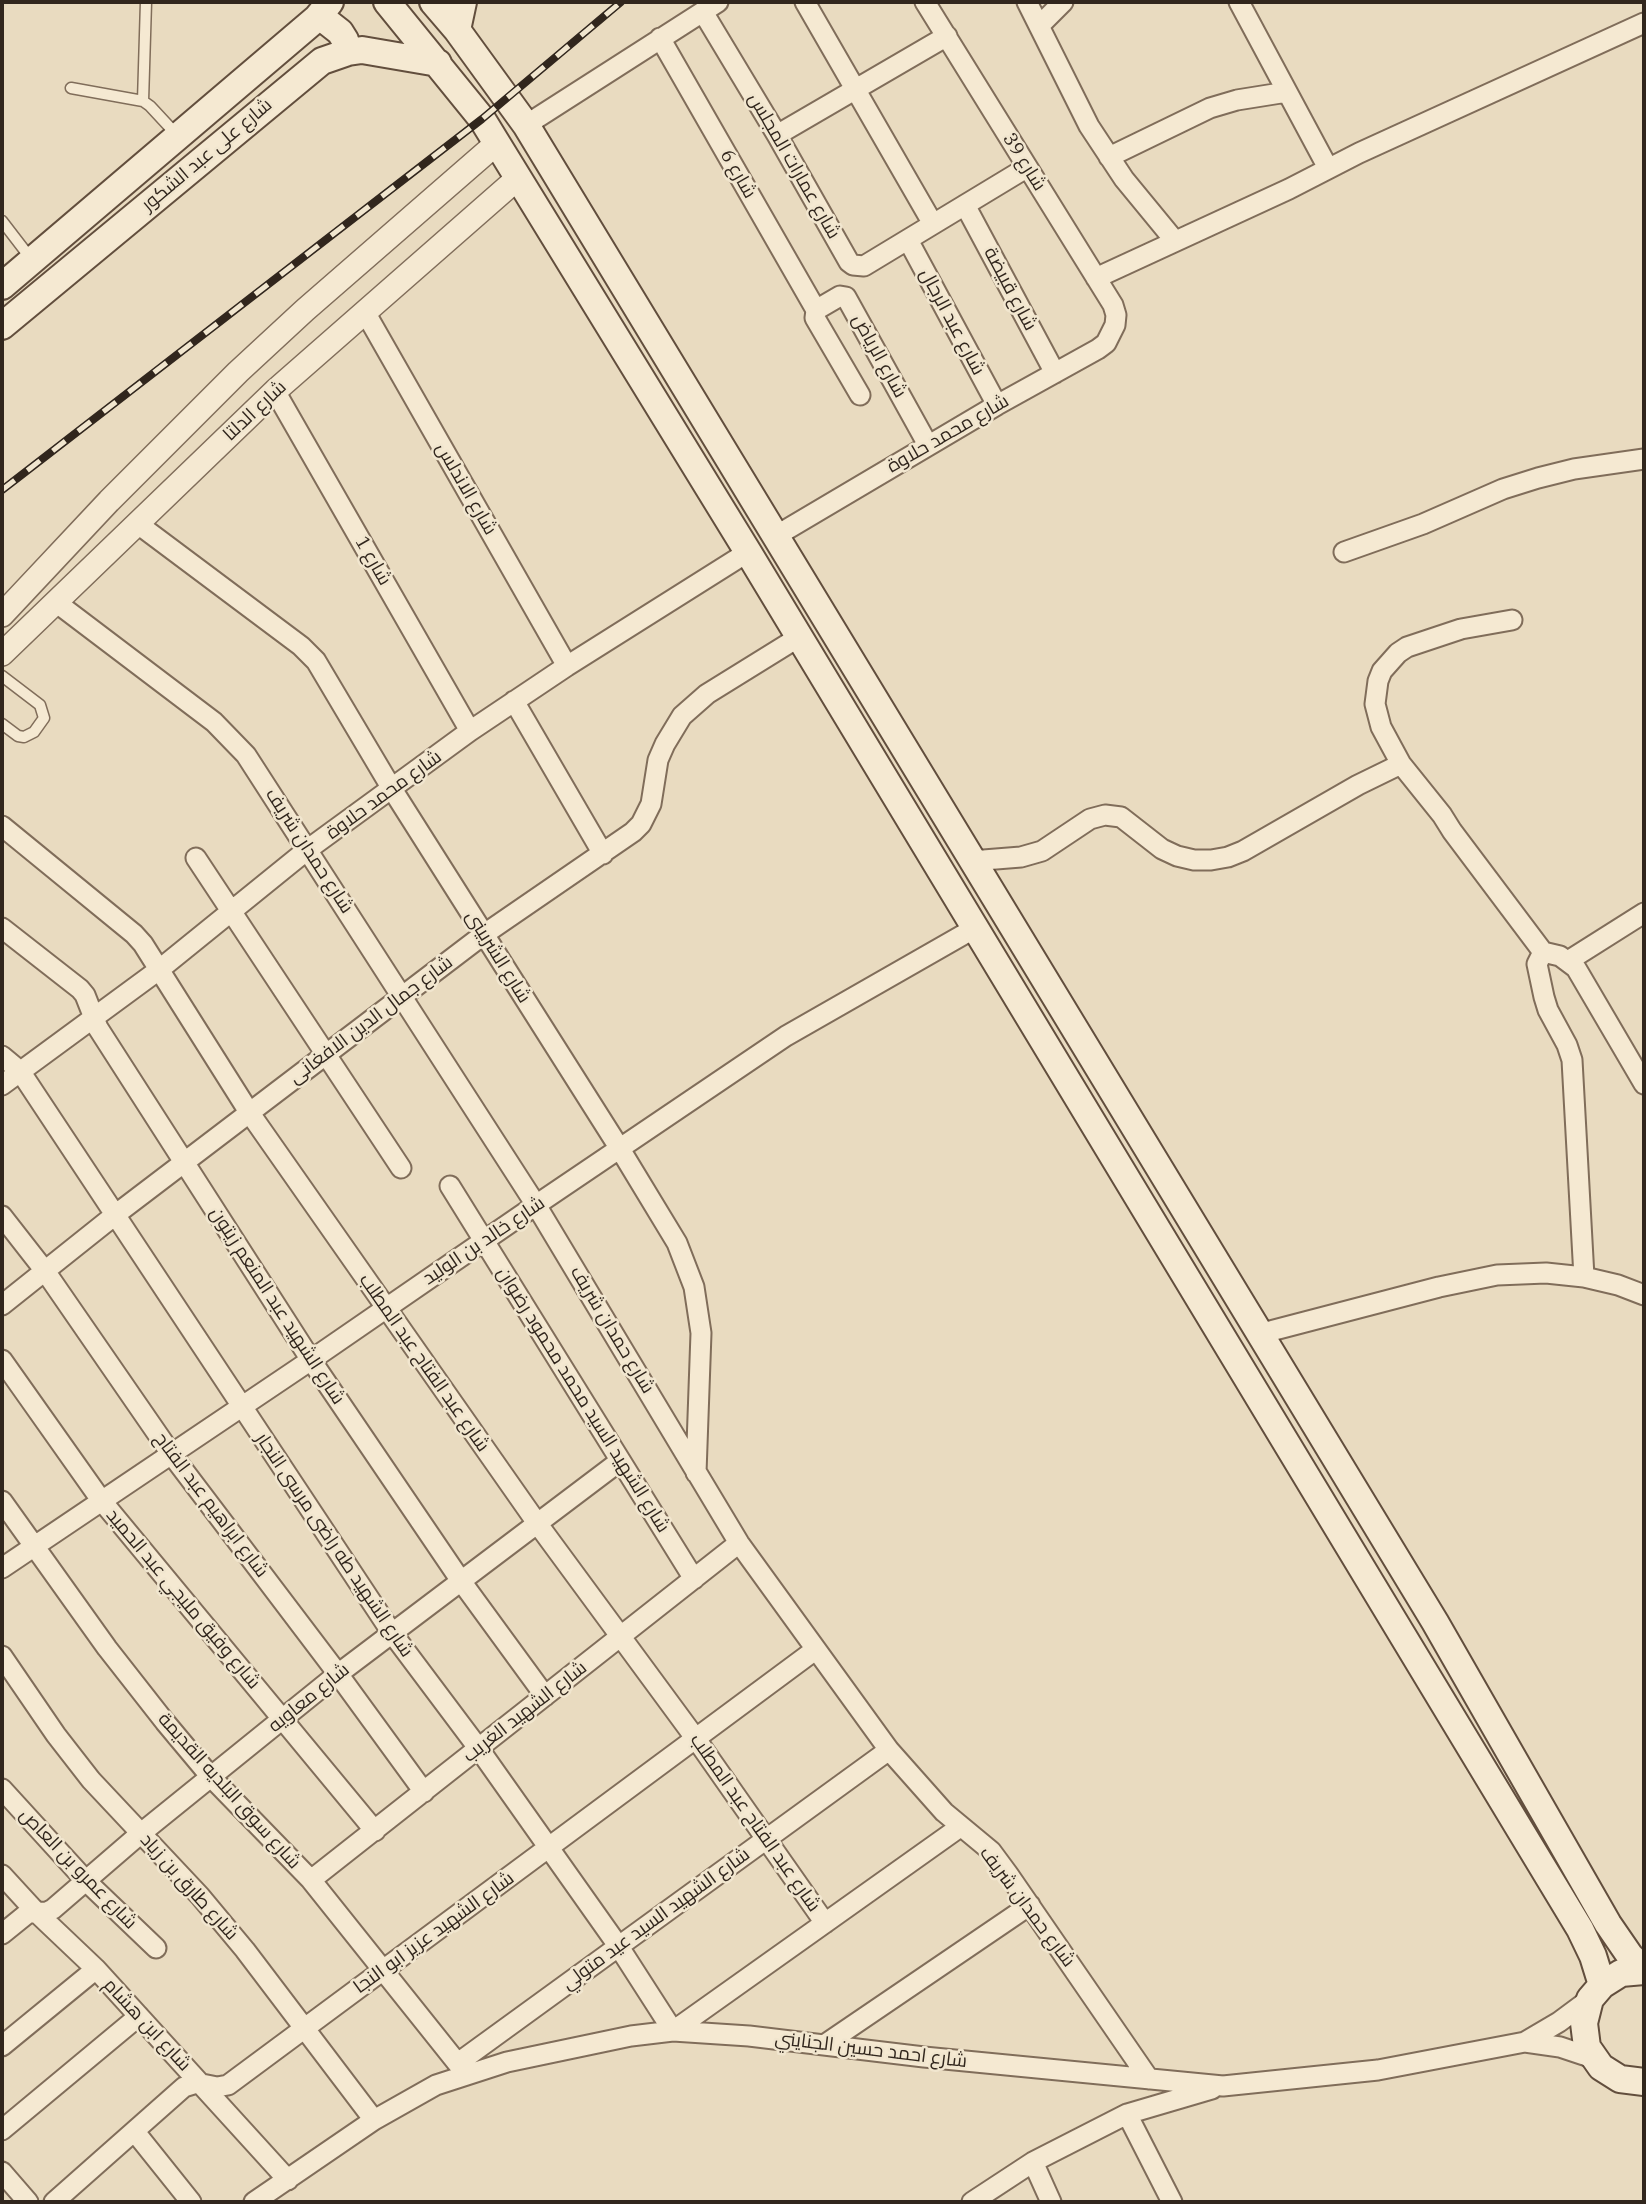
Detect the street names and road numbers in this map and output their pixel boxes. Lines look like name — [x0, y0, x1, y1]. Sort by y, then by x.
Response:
street label: شارع عمارات المجلس — [743, 89, 845, 243]
street label: شارع على عبد الشكور — [137, 94, 277, 216]
street label: شارع 39 — [997, 129, 1051, 195]
street label: شارع 6 — [715, 146, 761, 202]
street label: شارع قبيضة — [979, 243, 1041, 335]
street label: شارع عبد الرجال — [914, 265, 990, 379]
street label: شارع الرياض — [847, 310, 911, 402]
street label: شارع الدلتا — [219, 376, 291, 446]
street label: شارع محمد حلاوة — [883, 390, 1013, 478]
street label: شارع الاندلس — [430, 439, 502, 539]
street label: شارع 1 — [350, 533, 396, 589]
street label: شارع محمد حلاوة — [322, 746, 446, 844]
street label: شارع حمدان شريف — [260, 784, 358, 918]
street label: شارع الشربينى — [461, 906, 535, 1008]
street label: شارع جمال الدين الافغانى — [285, 951, 457, 1089]
street label: شارع خالد بن الوليد — [419, 1192, 549, 1290]
street label: شارع الشهيد عبد المنعم زيتون — [205, 1203, 349, 1409]
street label: شارع حمدان شريف — [565, 1262, 659, 1398]
street label: شارع الشهيد السيد محمد محمود رضوان — [492, 1263, 674, 1537]
street label: شارع عبد الفتاح عبد المطلب — [354, 1270, 494, 1456]
street label: شارع ابراهيم عبد الفتاح — [149, 1428, 273, 1582]
street label: شارع الشهيد طه راضى مرسى النجار — [250, 1428, 418, 1662]
street label: شارع وفيق مليجي عبد الحميد — [101, 1504, 265, 1694]
street label: شارع الشهيد الغريب — [459, 1657, 591, 1767]
street label: شارع معاويه — [264, 1658, 354, 1738]
street label: شارع سوق البلديه القديمة — [153, 1708, 305, 1874]
street label: شارع عبد الفتاح عبد المطلب — [685, 1730, 825, 1916]
street label: شارع عمرو بن العاص — [15, 1804, 141, 1934]
street label: شارع طارق بن زياد — [135, 1829, 243, 1945]
street label: شارع حمدان شريف — [974, 1842, 1080, 1972]
street label: شارع الشهيد السيد عيد متولي — [557, 1843, 755, 1995]
street label: شارع الشهيد عزيز ابو النجا — [349, 1867, 519, 1999]
street label: شارع ابن هشام — [98, 1974, 196, 2076]
street label: شارع احمد حسين الجنايني — [774, 2027, 968, 2073]

